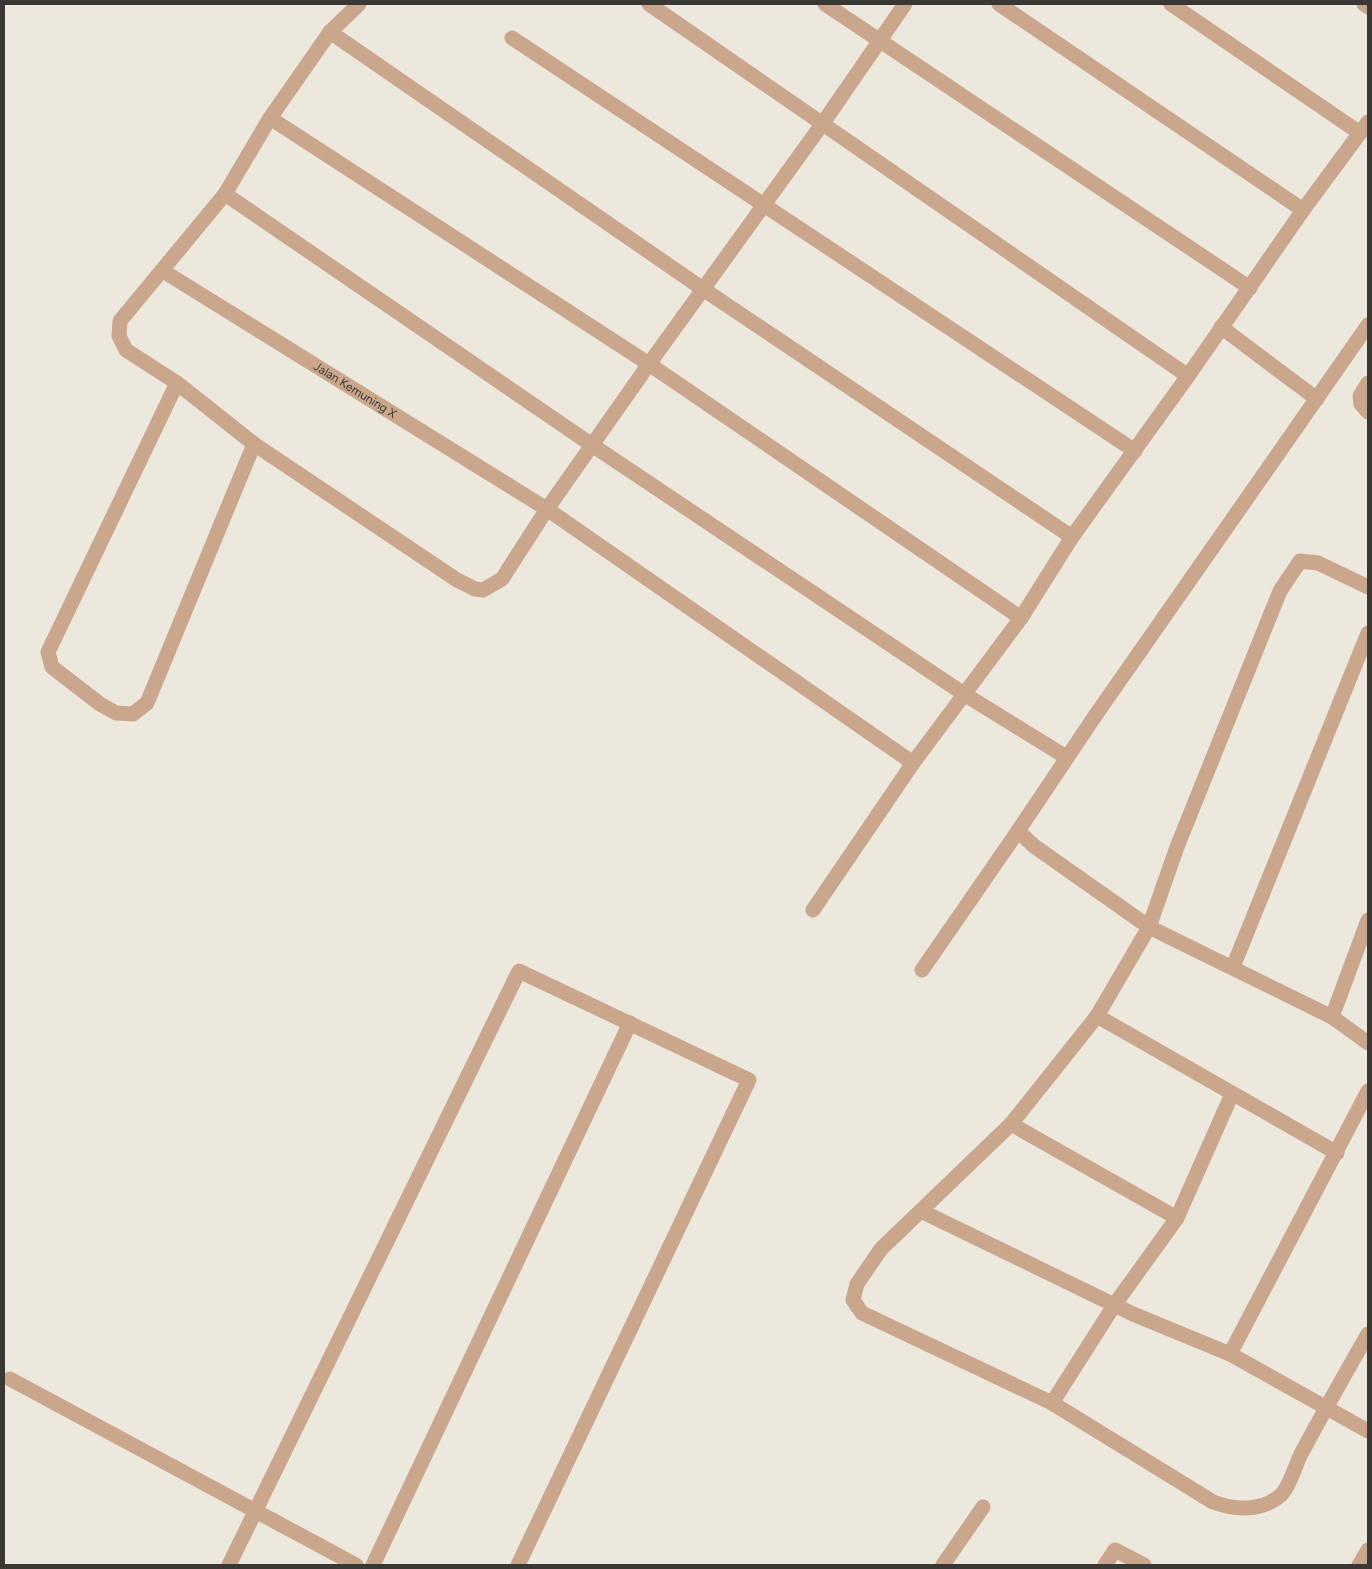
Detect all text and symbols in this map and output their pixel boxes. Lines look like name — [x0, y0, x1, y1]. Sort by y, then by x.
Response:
street label: Jalan Kemuning X — [311, 359, 400, 421]

